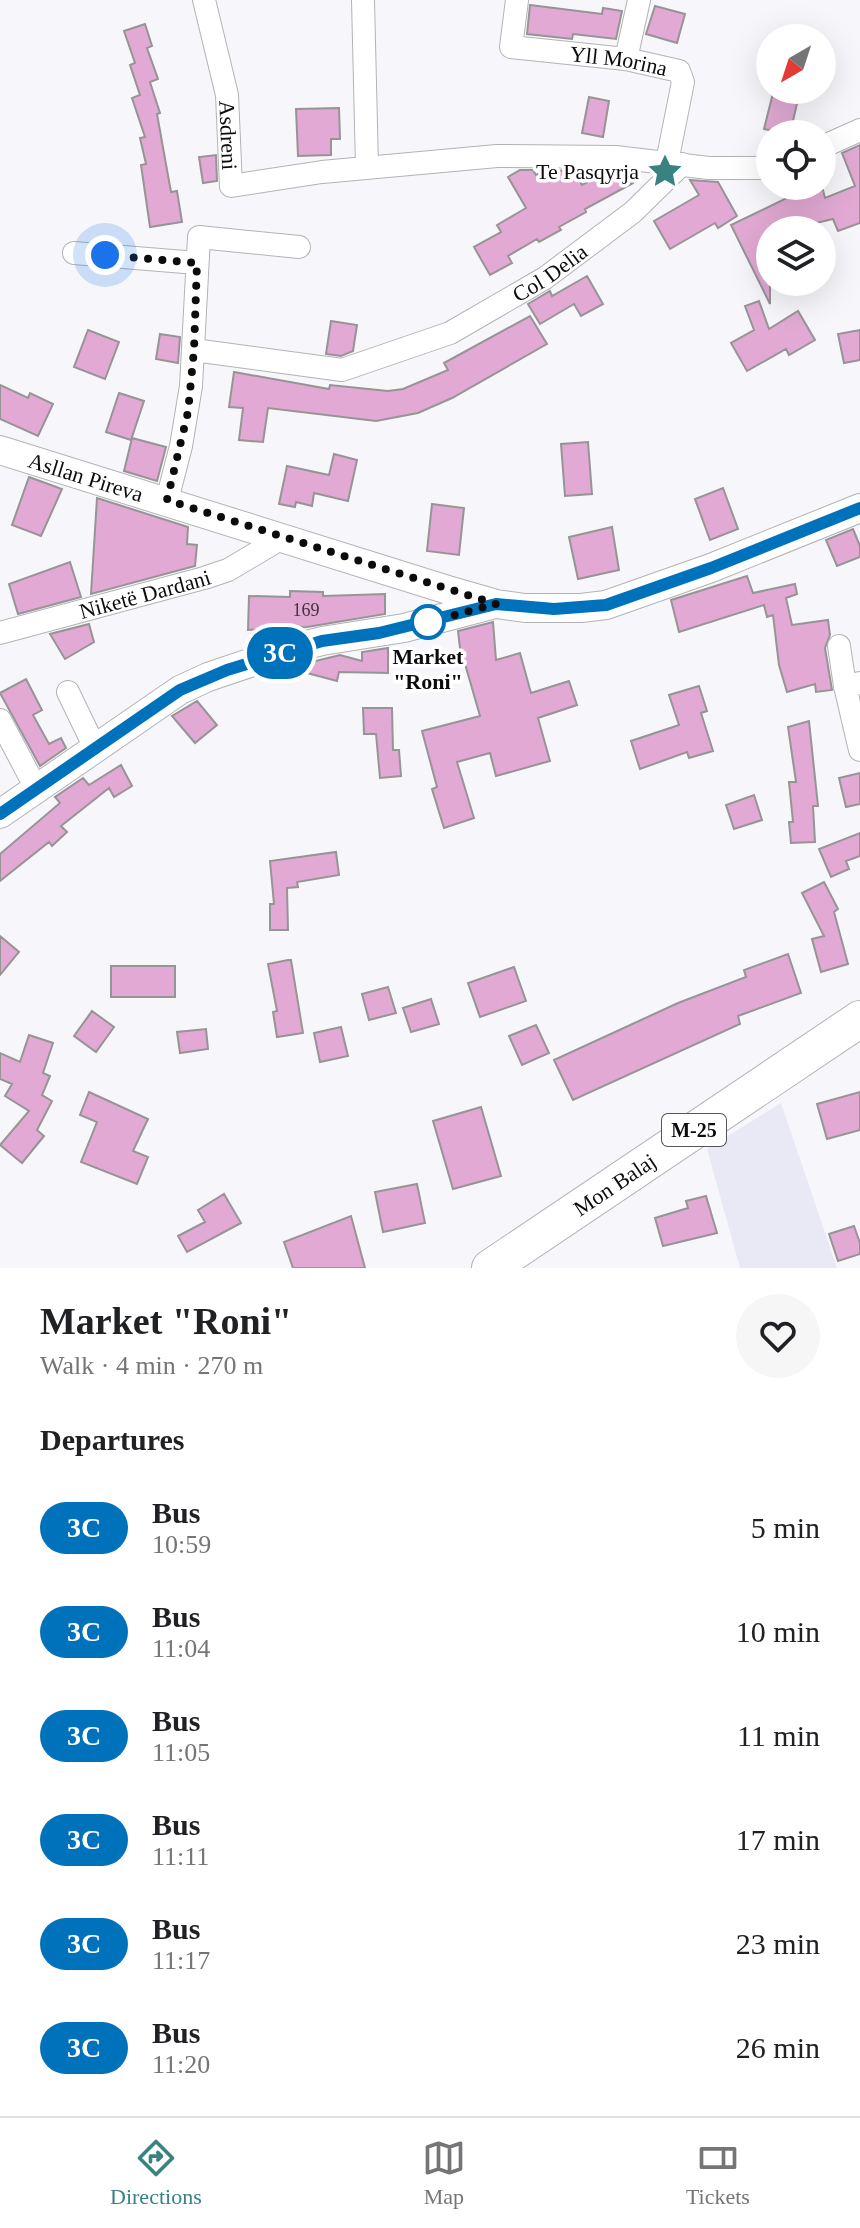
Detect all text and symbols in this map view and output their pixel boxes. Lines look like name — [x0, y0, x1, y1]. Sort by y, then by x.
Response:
north arrow — [756, 24, 836, 104]
map controls — [756, 24, 836, 296]
street label: Yll Morina — [569, 41, 670, 81]
street label: Asdreni — [214, 100, 242, 171]
button: locate — [756, 120, 836, 200]
place icon: Te Pasqyrja — [646, 152, 684, 190]
place label: Te Pasqyrja — [536, 159, 639, 184]
button: layers — [756, 216, 836, 296]
your location — [85, 235, 125, 275]
street label: Col Delia — [508, 239, 592, 307]
street label: Asllan Pireva — [25, 448, 147, 507]
street label: Niketë Dardani — [77, 565, 214, 624]
house number: 169 — [293, 600, 320, 620]
marker: Market "Roni" — [411, 605, 445, 639]
line badge: 3C — [244, 627, 316, 679]
text: 3C — [263, 637, 297, 668]
place label: Market "Roni" — [393, 644, 464, 694]
road number: M-25 — [662, 1114, 726, 1146]
street label: Mon Balaj — [569, 1148, 661, 1221]
button: heart — [736, 1294, 820, 1378]
text: Market "Roni" — [40, 1300, 292, 1342]
text: Walk · 4 min · 270 m — [40, 1351, 263, 1380]
text: Departures — [40, 1423, 184, 1456]
text: Bus — [152, 1496, 200, 1529]
text: 5 min — [751, 1511, 820, 1544]
text: 3C — [67, 1512, 101, 1543]
text: 10:59 — [152, 1530, 211, 1559]
text: Bus — [152, 1600, 200, 1633]
text: 10 min — [736, 1615, 820, 1648]
text: 3C — [67, 1616, 101, 1647]
text: 11:04 — [152, 1634, 210, 1663]
text: Bus — [152, 1704, 200, 1737]
text: 11 min — [737, 1719, 820, 1752]
text: 3C — [67, 1720, 101, 1751]
text: 11:05 — [152, 1738, 210, 1767]
text: Bus — [152, 1808, 200, 1841]
text: 17 min — [736, 1823, 820, 1856]
text: 3C — [67, 1824, 101, 1855]
text: 11:11 — [152, 1842, 209, 1871]
text: Bus — [152, 1912, 200, 1945]
text: 23 min — [736, 1927, 820, 1960]
text: 3C — [67, 1928, 101, 1959]
text: 11:17 — [152, 1946, 210, 1975]
text: Bus — [152, 2016, 200, 2049]
text: 26 min — [736, 2031, 820, 2064]
text: 3C — [67, 2032, 101, 2063]
text: 11:20 — [152, 2050, 210, 2079]
tab: Directions — [110, 2136, 202, 2210]
tab: Map — [422, 2136, 466, 2210]
tab: Tickets — [686, 2136, 750, 2210]

